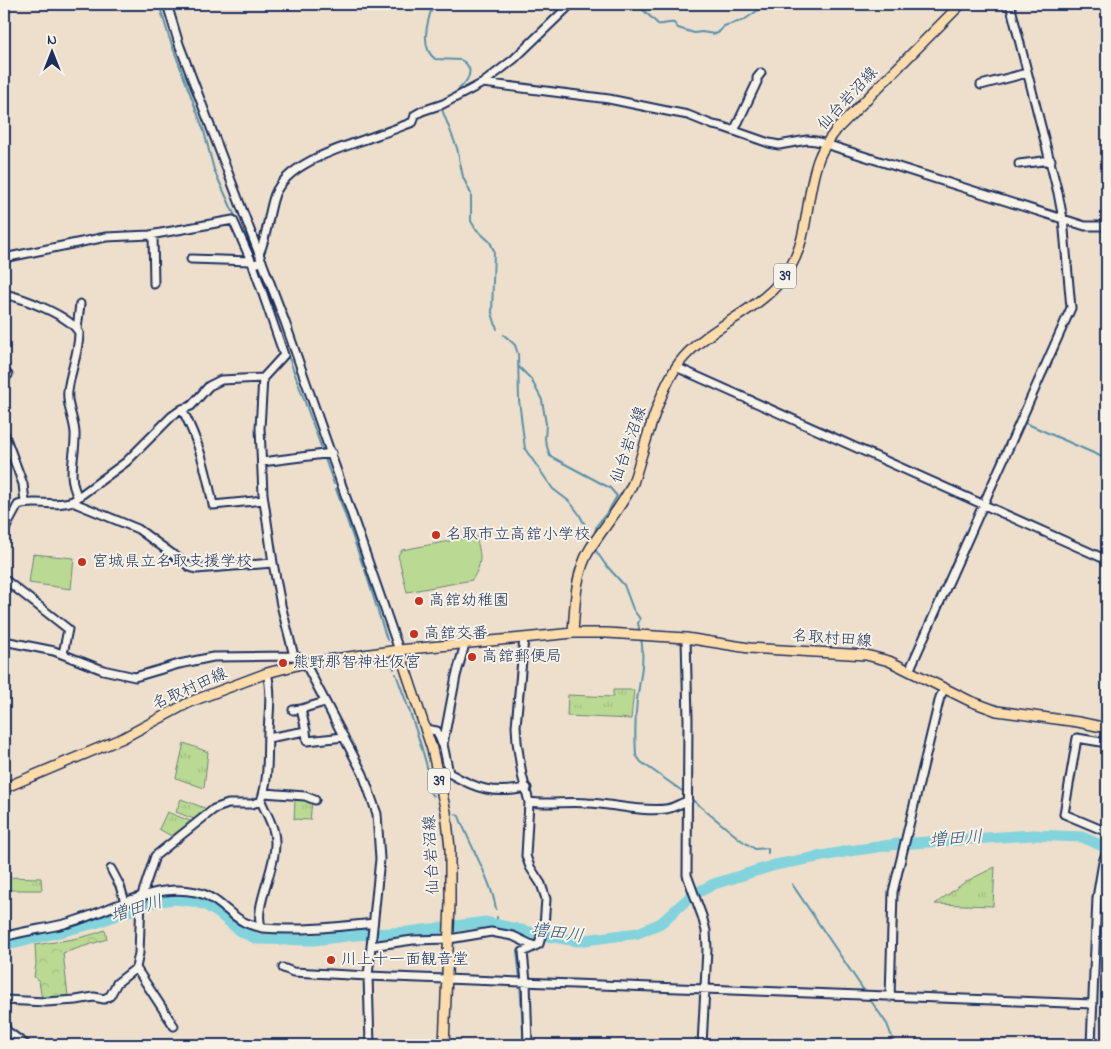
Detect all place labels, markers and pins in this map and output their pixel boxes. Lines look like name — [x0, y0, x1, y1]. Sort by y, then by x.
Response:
place label: 名取市立高舘小学校 — [446, 523, 590, 547]
marker: 名取市立高舘小学校 — [430, 529, 442, 541]
place label: 宮城県立名取支援学校 — [92, 550, 252, 574]
marker: 宮城県立名取支援学校 — [76, 556, 88, 568]
place label: 高舘幼稚園 — [429, 589, 509, 613]
marker: 高舘幼稚園 — [413, 595, 425, 607]
place label: 高舘交番 — [424, 622, 488, 646]
marker: 高舘交番 — [408, 628, 420, 640]
place label: 高舘郵便局 — [482, 645, 562, 669]
place label: 熊野那智神社仮宮 — [293, 651, 421, 675]
marker: 高舘郵便局 — [466, 651, 478, 663]
marker: 熊野那智神社仮宮 — [277, 657, 289, 669]
place label: 川上十一面観音堂 — [341, 948, 469, 972]
marker: 川上十一面観音堂 — [325, 954, 337, 966]

